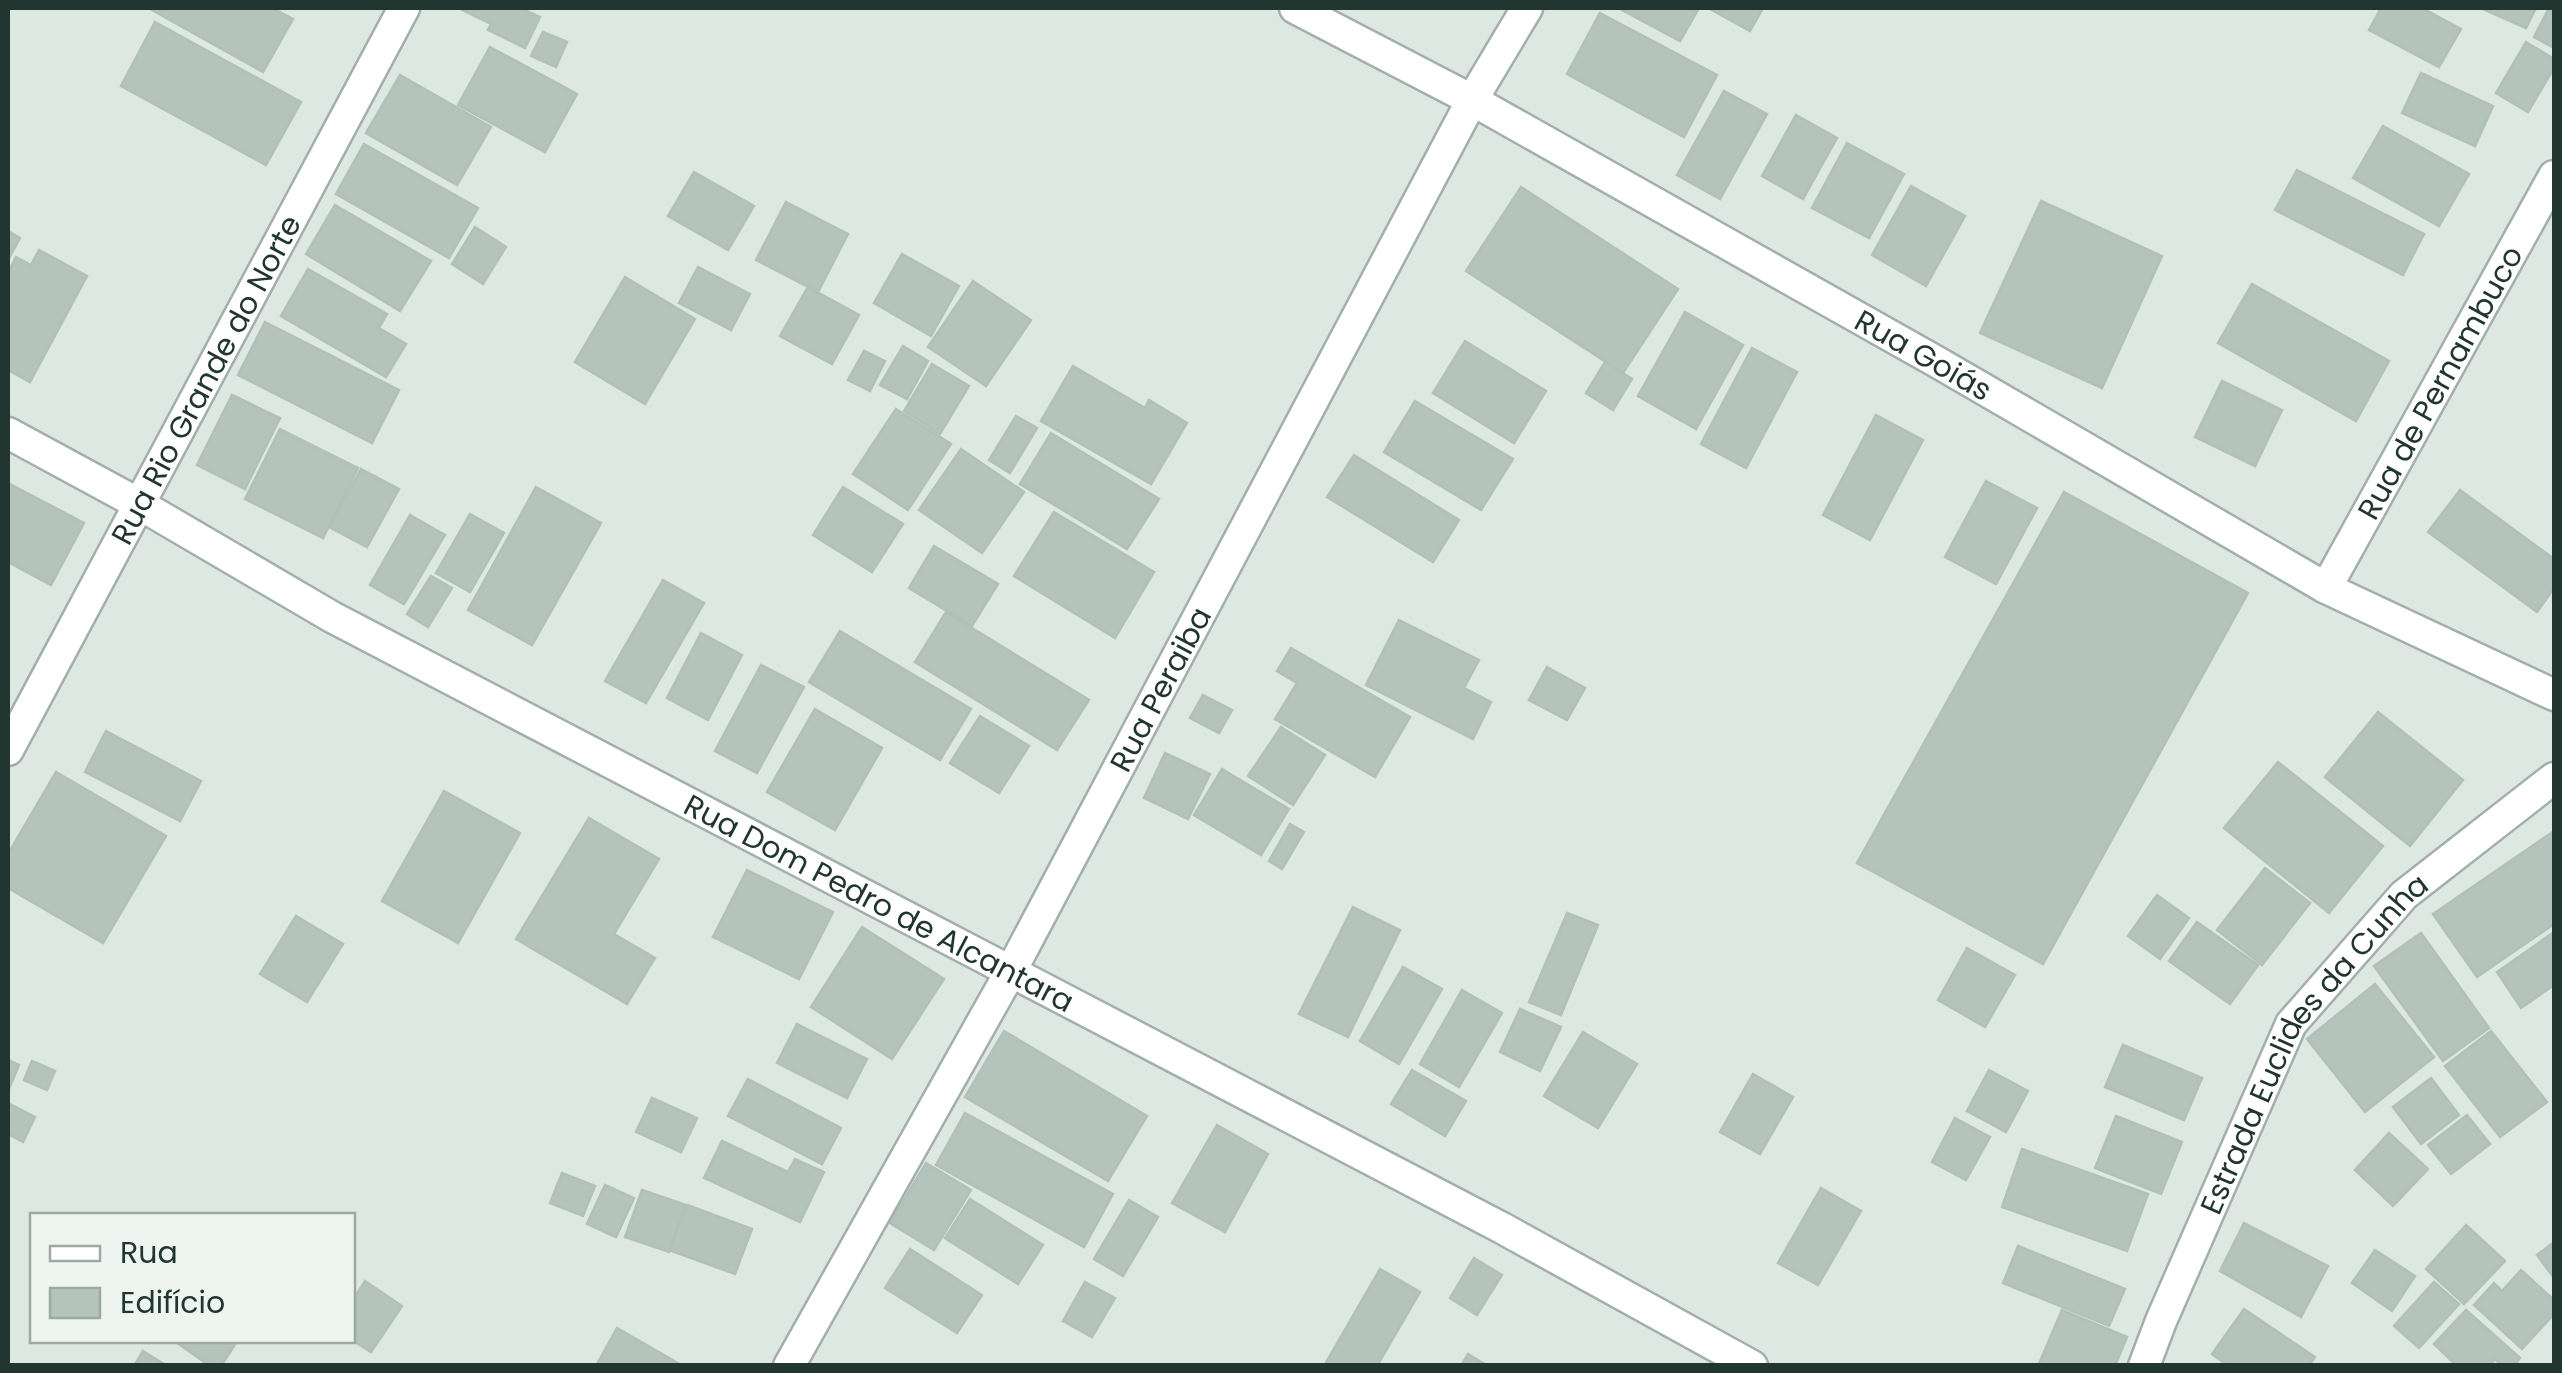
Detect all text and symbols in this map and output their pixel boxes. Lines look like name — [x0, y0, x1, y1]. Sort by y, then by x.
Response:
street label: Rua Rio Grande do Norte — [100, 207, 311, 552]
street label: Rua de Pernambuco — [2347, 238, 2533, 527]
street label: Rua Goiás — [1847, 299, 2000, 411]
street label: Rua Peraiba — [1099, 599, 1222, 779]
street label: Rua Dom Pedro de Alcantara — [677, 783, 1082, 1022]
street label: Estrada Euclides da Cunha — [2189, 863, 2437, 1221]
legend — [30, 1213, 355, 1343]
text: Rua — [120, 1231, 178, 1274]
text: Edifício — [120, 1281, 225, 1324]

